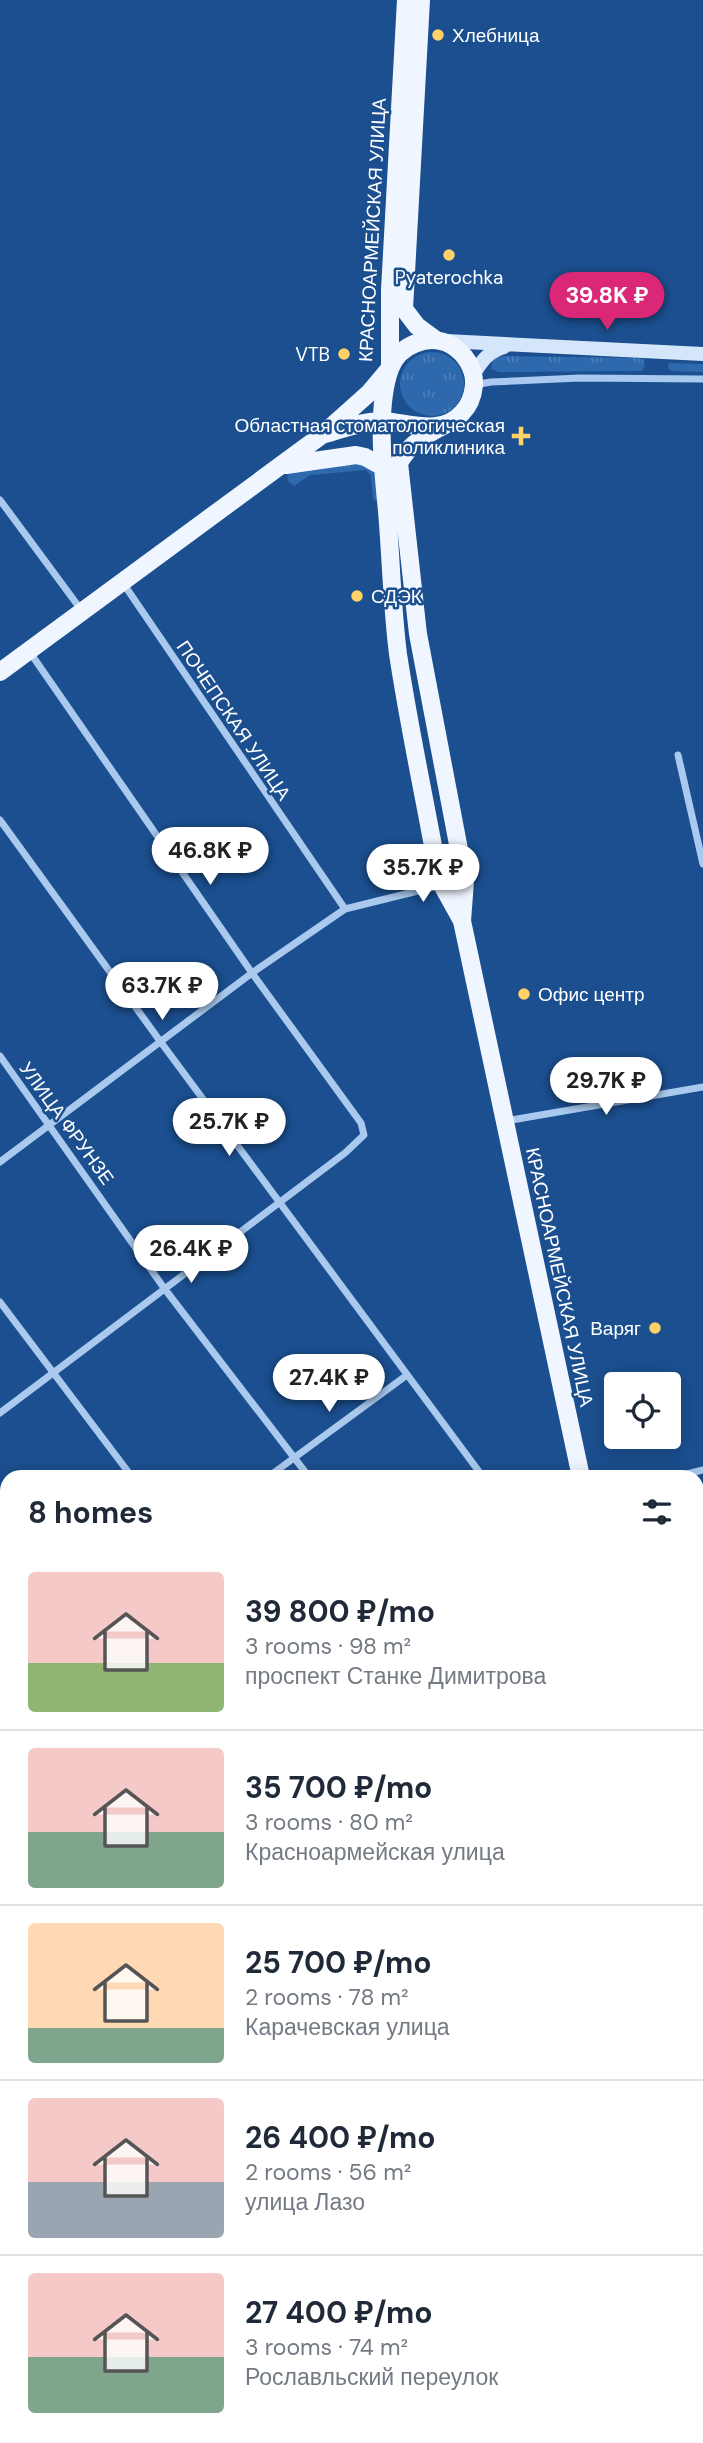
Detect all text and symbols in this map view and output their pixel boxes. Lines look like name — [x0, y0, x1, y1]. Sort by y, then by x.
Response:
place label: Хлебница — [452, 23, 540, 48]
marker: Хлебница — [430, 27, 446, 43]
street label: КРАСНОАРМЕЙСКАЯ УЛИЦА — [353, 97, 392, 363]
marker: Pyaterochka — [441, 247, 457, 263]
place label: Pyaterochka — [395, 265, 503, 290]
pin: 39.8K ₽ — [542, 272, 672, 332]
text: 39.8K ₽ — [565, 280, 649, 310]
place label: VTB — [295, 342, 330, 367]
marker: VTB — [336, 346, 352, 362]
place label: Областная стоматологическая поликлиника — [235, 413, 505, 460]
marker: Областная стоматологическая поликлиника — [511, 426, 531, 446]
place label: СДЭК — [371, 584, 422, 609]
marker: СДЭК — [349, 588, 365, 604]
street label: ПОЧЕПСКАЯ УЛИЦА — [171, 636, 297, 805]
pin: 46.8K ₽ — [145, 828, 275, 887]
text: 46.8K ₽ — [168, 835, 252, 865]
pin: 35.7K ₽ — [358, 844, 488, 904]
text: 35.7K ₽ — [382, 852, 464, 882]
pin: 63.7K ₽ — [97, 962, 227, 1022]
text: 63.7K ₽ — [121, 970, 203, 1000]
place label: Офис центр — [538, 982, 645, 1007]
marker: Офис центр — [516, 986, 532, 1002]
street label: УЛИЦА ФРУНЗЕ — [14, 1057, 120, 1190]
pin: 29.7K ₽ — [541, 1058, 671, 1117]
text: 29.7K ₽ — [566, 1065, 646, 1095]
pin: 25.7K ₽ — [164, 1098, 294, 1158]
text: 25.7K ₽ — [189, 1106, 269, 1136]
street label: КРАСНОАРМЕЙСКАЯ УЛИЦА — [520, 1145, 599, 1409]
pin: 26.4K ₽ — [126, 1226, 256, 1285]
text: 26.4K ₽ — [149, 1233, 233, 1263]
place label: Варяг — [590, 1316, 641, 1341]
marker: Варяг — [647, 1320, 663, 1336]
pin: 27.4K ₽ — [264, 1354, 394, 1414]
text: 27.4K ₽ — [289, 1362, 369, 1392]
map controls — [604, 1372, 681, 1449]
button: locate — [604, 1372, 681, 1449]
text: 8 homes — [28, 1493, 153, 1532]
icon: filters — [638, 1493, 676, 1531]
text: 39 800 ₽/mo — [245, 1592, 435, 1631]
icon: home — [84, 1600, 168, 1684]
text: 3 rooms · 98 m² — [245, 1631, 411, 1661]
text: проспект Станке Димитрова — [245, 1661, 546, 1691]
text: 35 700 ₽/mo — [245, 1768, 432, 1807]
icon: home — [84, 1776, 168, 1860]
text: 3 rooms · 80 m² — [245, 1807, 413, 1837]
text: Красноармейская улица — [245, 1837, 505, 1867]
text: 25 700 ₽/mo — [245, 1943, 432, 1982]
icon: home — [84, 1951, 168, 2035]
text: 2 rooms · 78 m² — [245, 1982, 409, 2012]
text: Карачевская улица — [245, 2012, 450, 2042]
text: 26 400 ₽/mo — [245, 2118, 436, 2157]
icon: home — [84, 2126, 168, 2210]
text: 2 rooms · 56 m² — [245, 2157, 411, 2187]
text: улица Лазо — [245, 2187, 365, 2217]
text: 27 400 ₽/mo — [245, 2293, 432, 2332]
icon: home — [84, 2301, 168, 2385]
text: 3 rooms · 74 m² — [245, 2332, 408, 2362]
text: Рославльский переулок — [245, 2362, 498, 2392]

